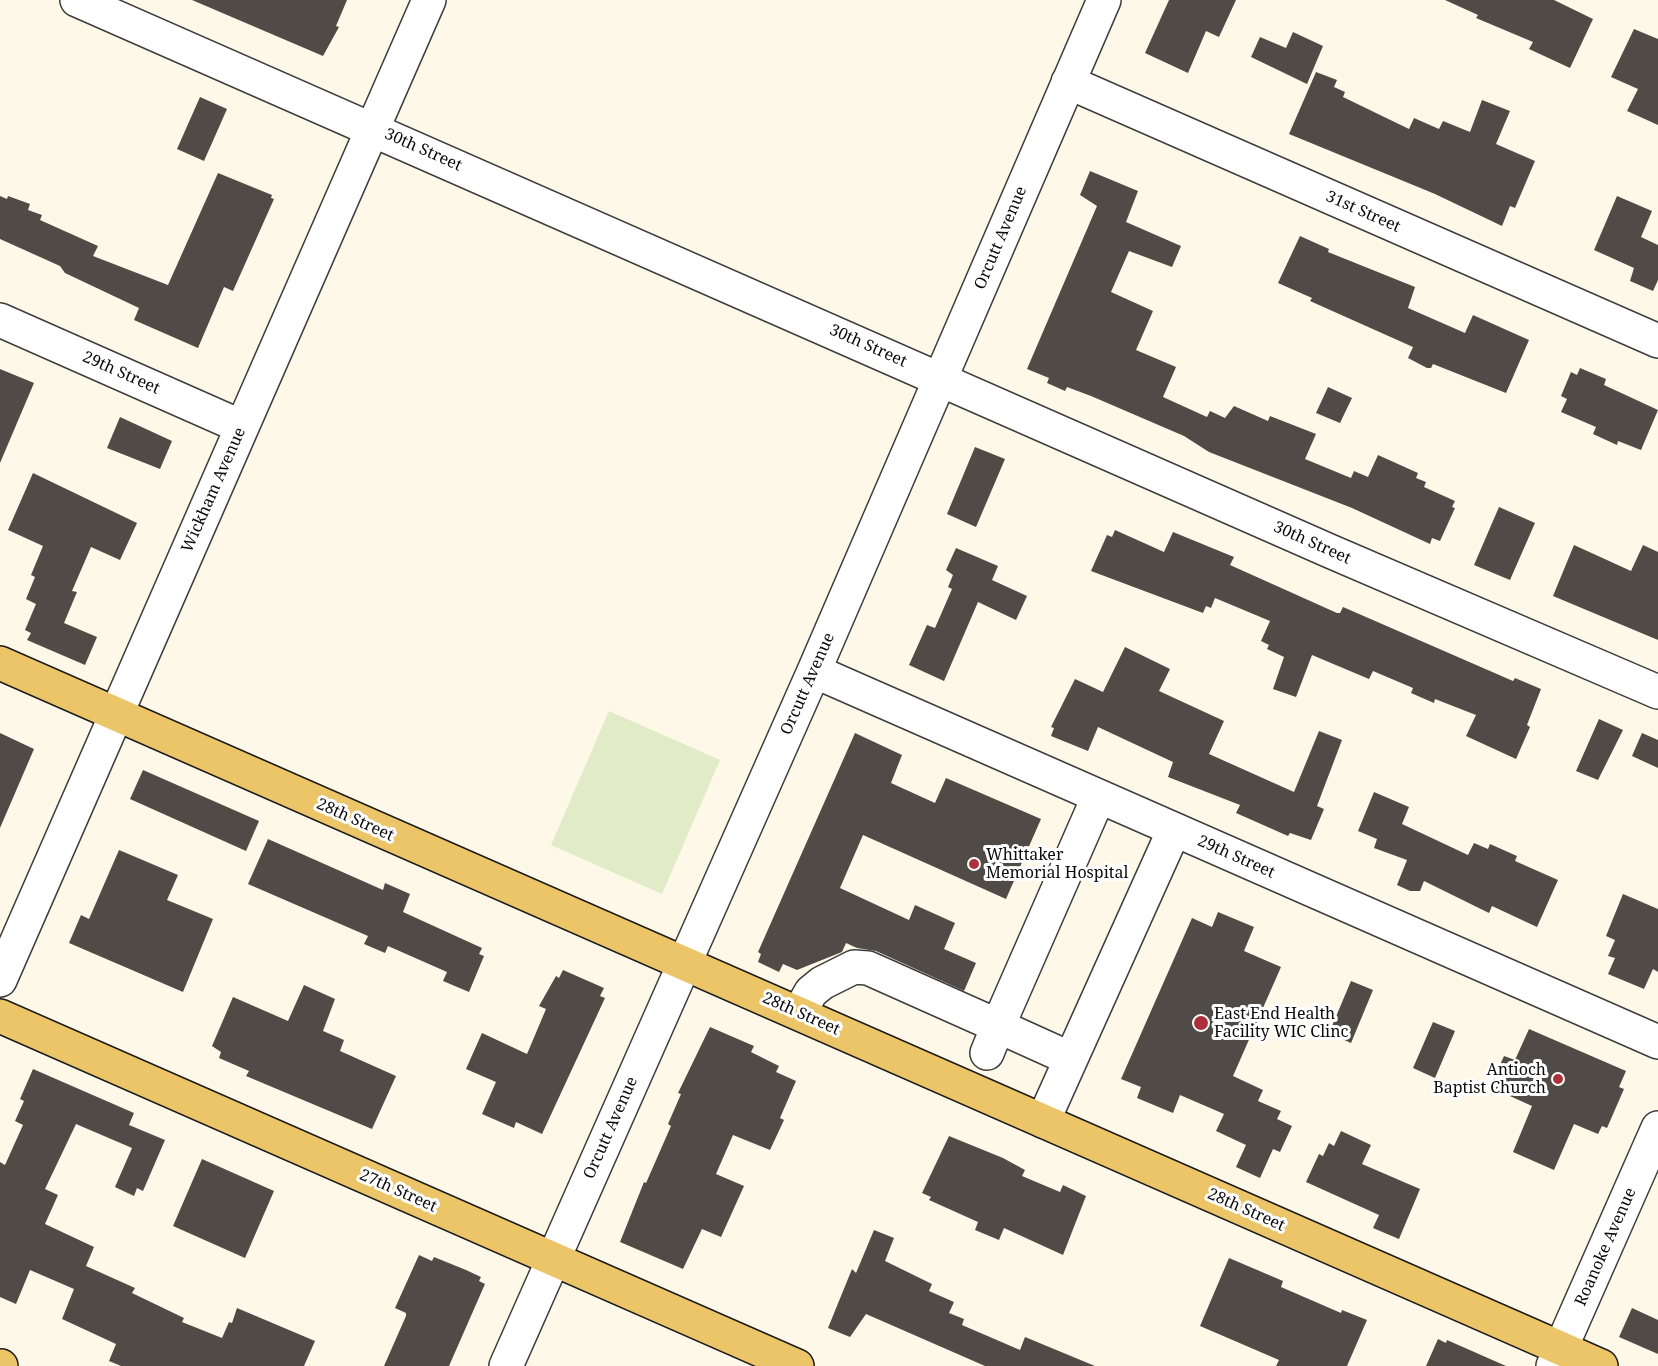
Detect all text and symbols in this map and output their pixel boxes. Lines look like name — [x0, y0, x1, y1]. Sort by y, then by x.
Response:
street label: 30th Street — [381, 124, 465, 176]
street label: Orcutt Avenue — [971, 184, 1031, 292]
street label: 31st Street — [1323, 187, 1403, 237]
street label: 30th Street — [826, 320, 910, 372]
street label: 29th Street — [79, 347, 163, 399]
street label: Wickham Avenue — [178, 425, 250, 555]
street label: 30th Street — [1270, 517, 1354, 569]
street label: Orcutt Avenue — [777, 630, 839, 738]
street label: 28th Street — [313, 794, 397, 846]
street label: 29th Street — [1194, 831, 1278, 883]
place label: Whittaker Memorial Hospital — [986, 845, 1128, 883]
marker: Whittaker Memorial Hospital — [967, 857, 981, 871]
street label: 28th Street — [759, 988, 843, 1040]
place label: East End Health Facility WIC Clinc — [1214, 1004, 1348, 1042]
marker: East End Health Facility WIC Clinc — [1192, 1014, 1210, 1032]
place label: Antioch Baptist Church — [1433, 1060, 1546, 1098]
marker: Antioch Baptist Church — [1551, 1072, 1565, 1086]
street label: Orcutt Avenue — [580, 1074, 642, 1182]
street label: 27th Street — [356, 1165, 440, 1217]
street label: 28th Street — [1204, 1184, 1288, 1236]
street label: Roanoke Avenue — [1571, 1185, 1641, 1309]

